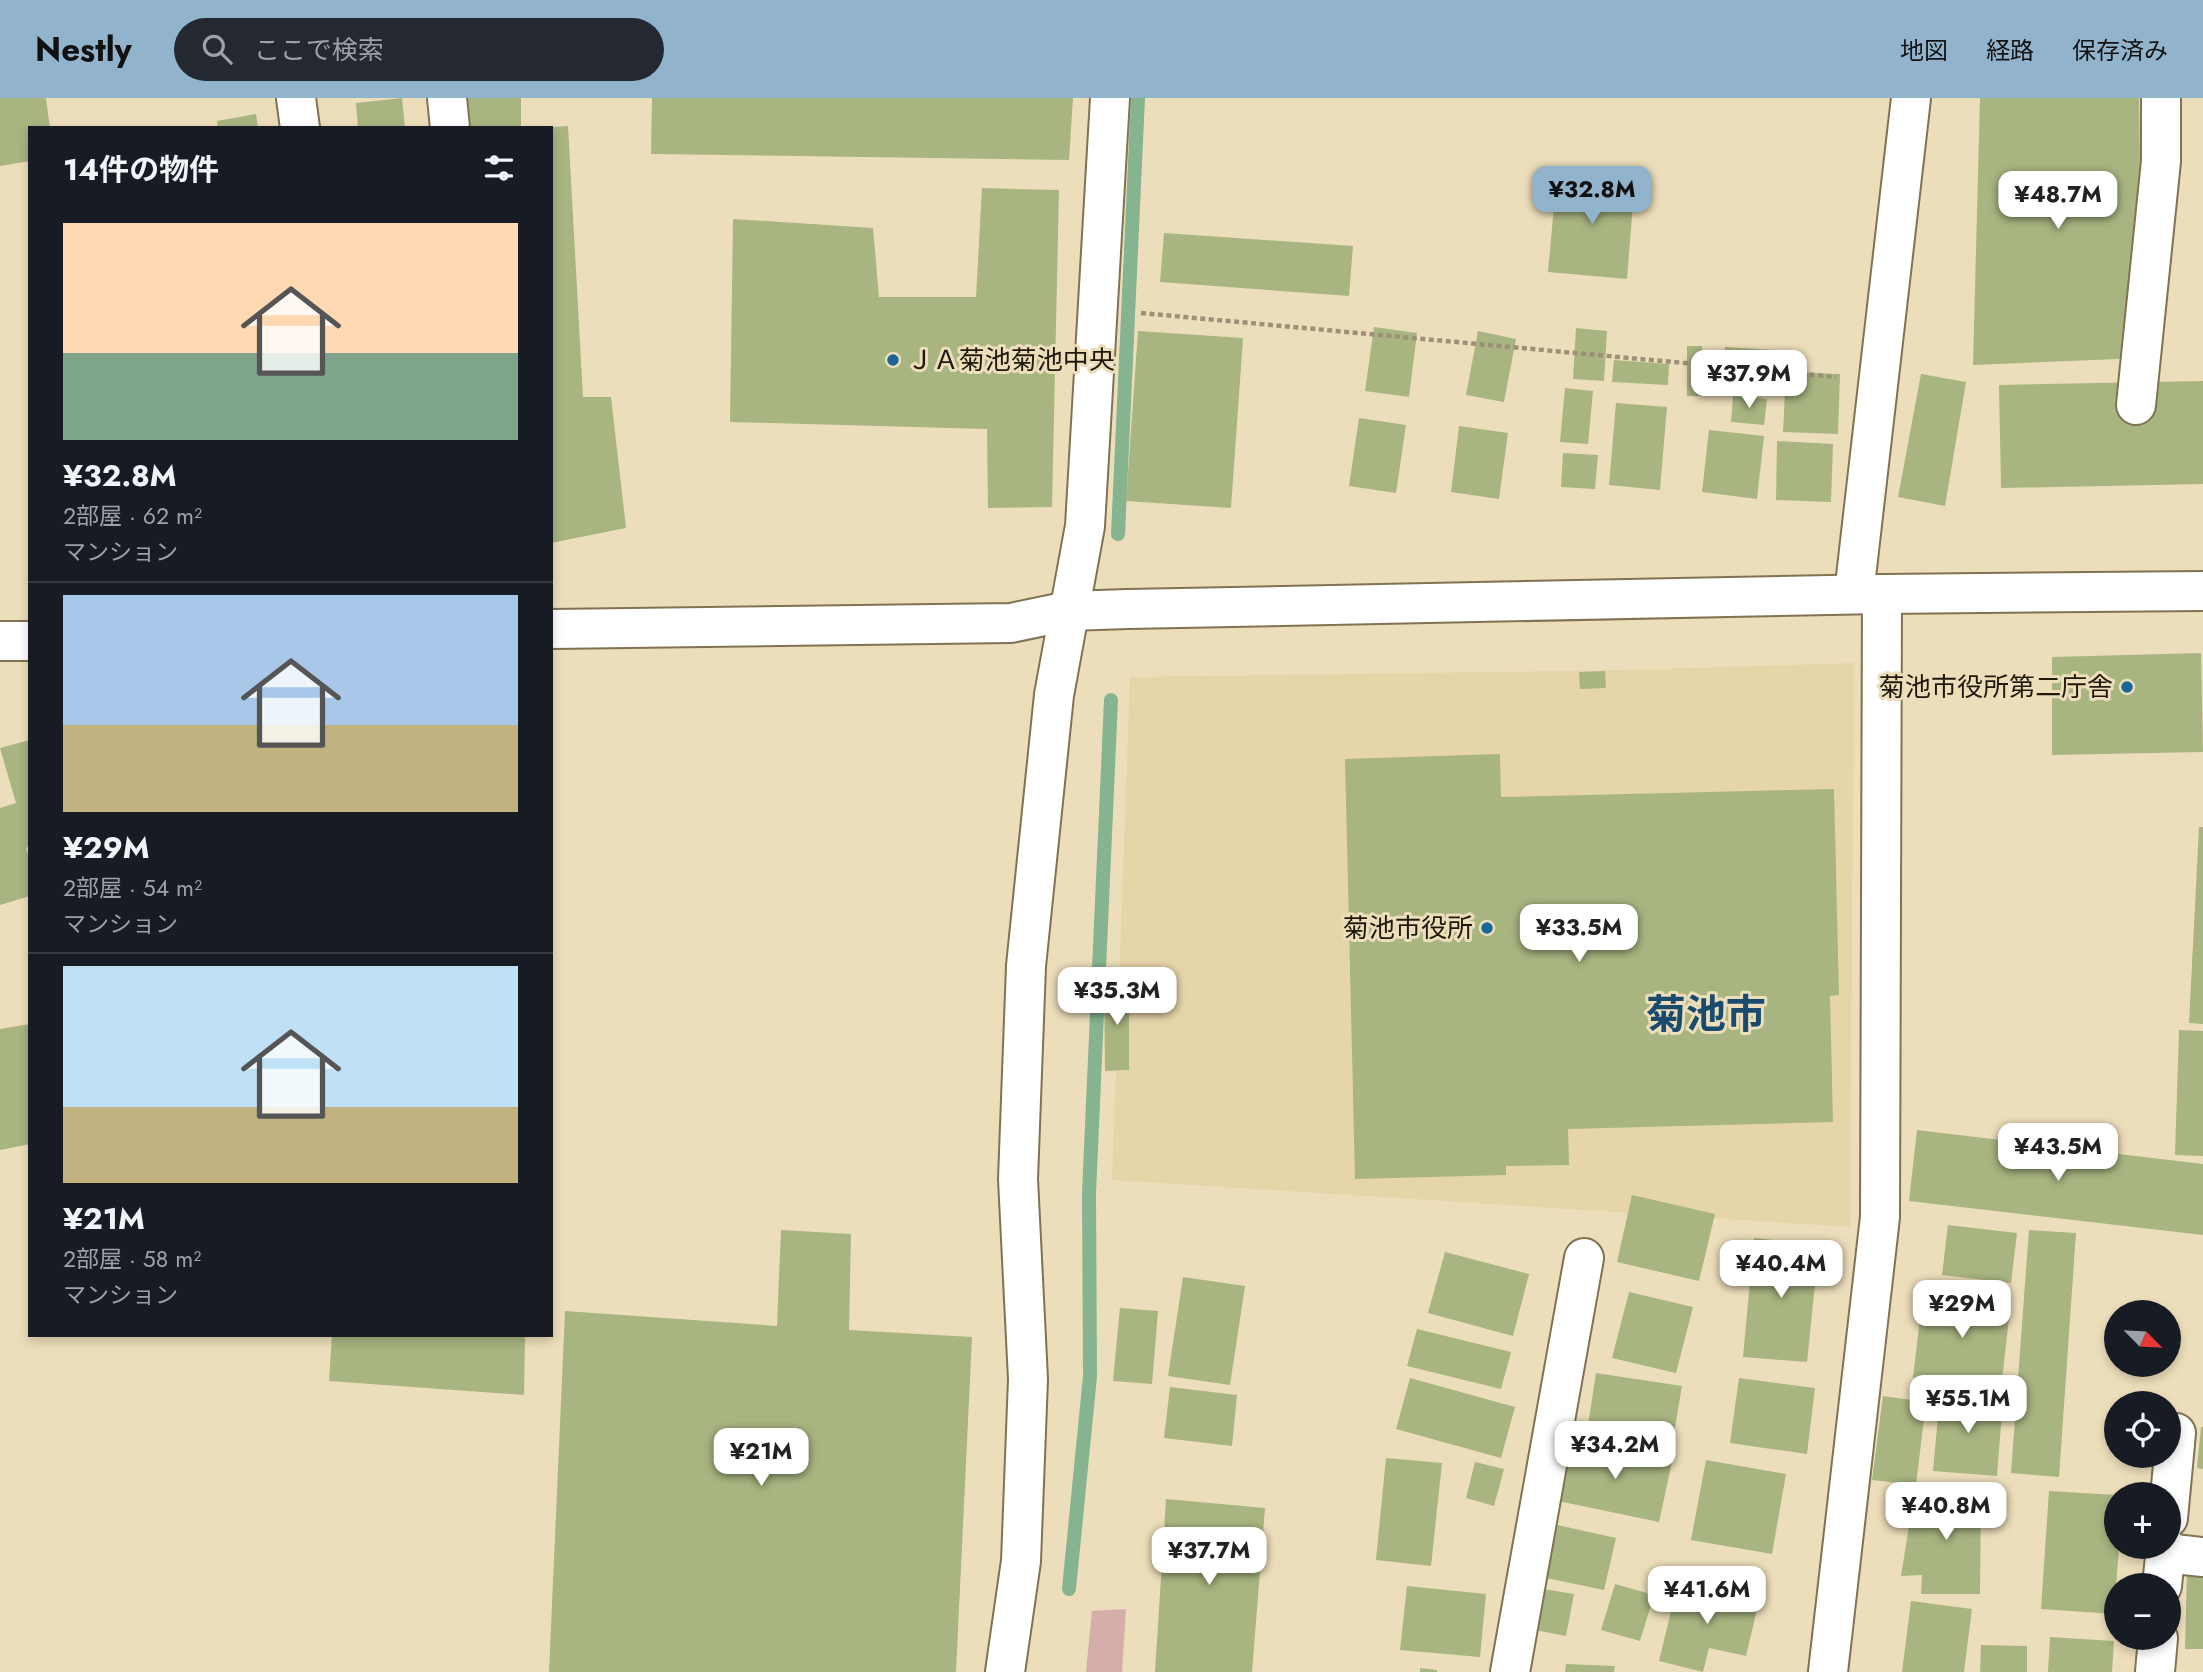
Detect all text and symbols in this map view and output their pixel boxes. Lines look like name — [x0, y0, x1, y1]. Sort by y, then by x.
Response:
search box — [174, 18, 664, 81]
text: Nestly — [35, 26, 132, 73]
icon: search — [198, 30, 236, 68]
text: ここで検索 — [254, 31, 384, 69]
text: 地図 — [1900, 33, 1948, 68]
text: 経路 — [1986, 33, 2034, 68]
text: 保存済み — [2072, 33, 2168, 68]
text: 14件の物件 — [63, 148, 219, 191]
icon: filters — [480, 149, 518, 187]
pin: ¥32.8M — [1535, 166, 1649, 226]
text: ¥32.8M — [1548, 172, 1636, 206]
pin: ¥48.7M — [2001, 172, 2115, 231]
text: ¥48.7M — [2014, 177, 2102, 211]
icon: home — [228, 268, 354, 394]
place label: ＪＡ菊池菊池中央 — [907, 341, 1115, 379]
pin: ¥37.9M — [1692, 350, 1806, 410]
marker: ＪＡ菊池菊池中央 — [885, 352, 901, 368]
text: ¥37.9M — [1707, 356, 1791, 390]
text: ¥32.8M — [63, 454, 177, 497]
text: 2部屋 · 62 m² — [63, 499, 202, 533]
text: マンション — [63, 535, 178, 569]
icon: home — [228, 640, 354, 766]
place label: 菊池市役所第二庁舎 — [1879, 668, 2113, 706]
marker: 菊池市役所第二庁舎 — [2119, 679, 2135, 695]
text: ¥29M — [63, 826, 150, 869]
text: 2部屋 · 54 m² — [63, 871, 202, 905]
pin: ¥33.5M — [1522, 904, 1636, 964]
text: マンション — [63, 907, 178, 941]
place label: 菊池市役所 — [1343, 909, 1473, 947]
text: ¥33.5M — [1536, 910, 1622, 944]
marker: 菊池市役所 — [1479, 920, 1495, 936]
pin: ¥35.3M — [1060, 968, 1174, 1027]
text: ¥35.3M — [1074, 973, 1160, 1007]
district label: 菊池市 — [1646, 985, 1766, 1043]
icon: home — [228, 1011, 354, 1137]
pin: ¥43.5M — [2001, 1124, 2115, 1183]
text: ¥43.5M — [2014, 1129, 2102, 1163]
text: ¥21M — [63, 1197, 145, 1240]
pin: ¥40.4M — [1724, 1240, 1838, 1300]
text: 2部屋 · 58 m² — [63, 1242, 201, 1276]
text: ¥40.4M — [1736, 1246, 1826, 1280]
text: マンション — [63, 1278, 178, 1312]
pin: ¥29M — [1921, 1280, 2003, 1340]
text: ¥29M — [1929, 1286, 1995, 1320]
north arrow — [2104, 1300, 2180, 1377]
map controls — [2104, 1300, 2181, 1650]
pin: ¥55.1M — [1911, 1376, 2025, 1435]
text: ¥55.1M — [1926, 1381, 2010, 1415]
button: locate — [2104, 1391, 2181, 1468]
pin: ¥34.2M — [1558, 1422, 1672, 1481]
text: ¥34.2M — [1571, 1427, 1659, 1461]
pin: ¥21M — [720, 1428, 802, 1488]
text: ¥21M — [730, 1434, 792, 1468]
pin: ¥40.8M — [1889, 1482, 2003, 1542]
button: + — [2104, 1482, 2181, 1559]
text: ¥40.8M — [1902, 1488, 1991, 1522]
pin: ¥37.7M — [1152, 1528, 1266, 1587]
text: ¥37.7M — [1168, 1533, 1250, 1567]
pin: ¥41.6M — [1650, 1566, 1764, 1626]
text: ¥41.6M — [1664, 1572, 1750, 1606]
button: − — [2104, 1573, 2181, 1650]

